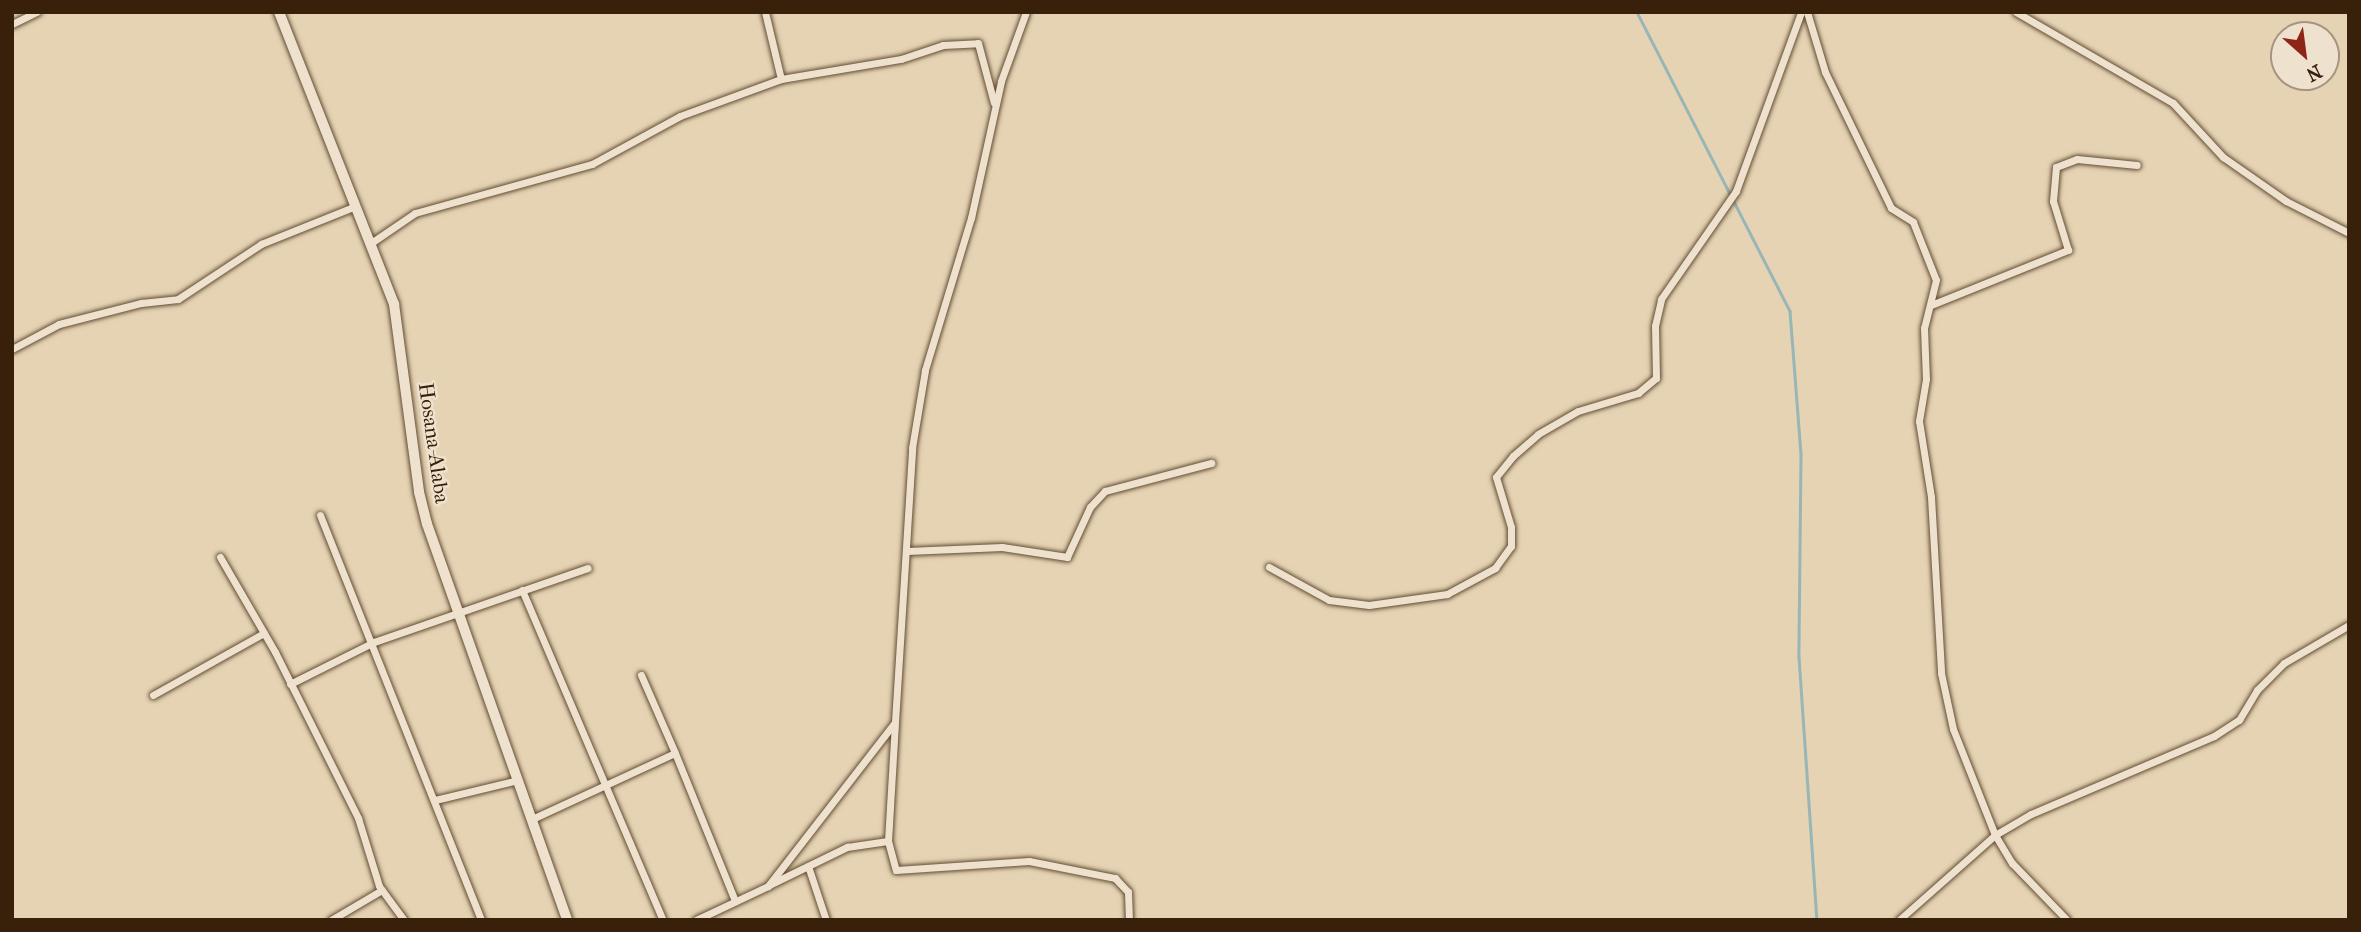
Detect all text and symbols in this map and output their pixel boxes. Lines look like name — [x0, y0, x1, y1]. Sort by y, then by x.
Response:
north arrow — [2270, 21, 2340, 91]
text: N — [2302, 60, 2325, 86]
street label: Hosana-Alaba — [413, 381, 455, 505]

